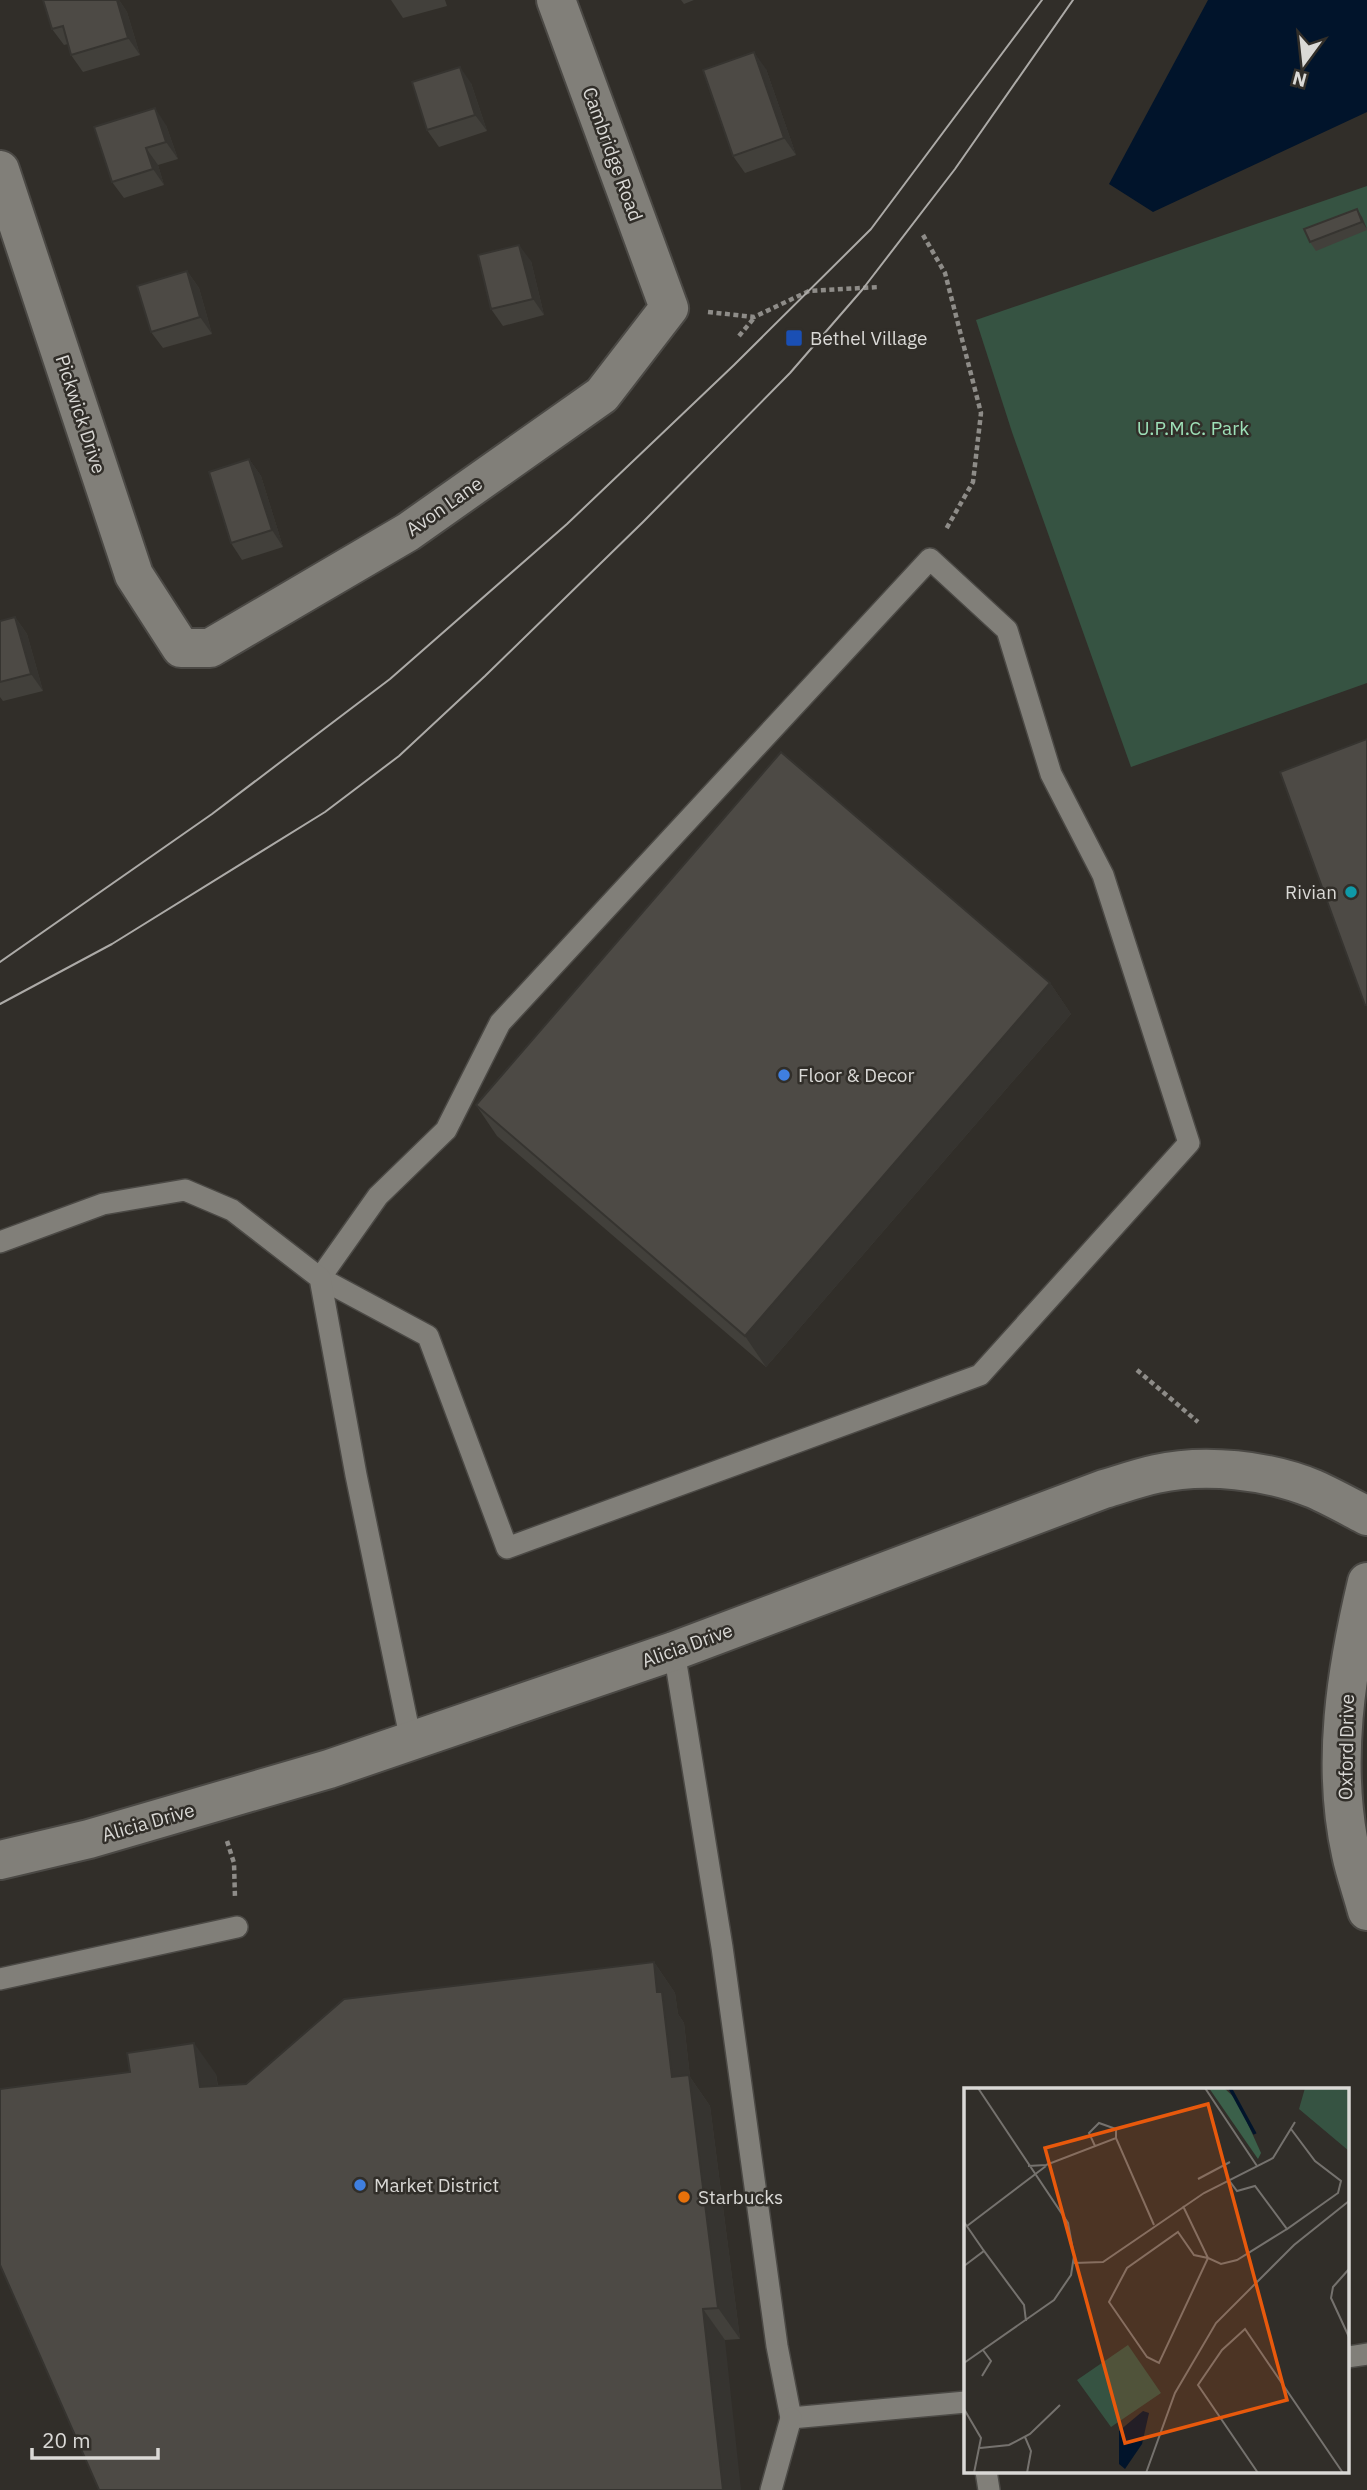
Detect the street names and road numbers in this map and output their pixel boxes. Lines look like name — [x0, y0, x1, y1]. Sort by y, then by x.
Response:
street label: Cambridge Road — [578, 84, 648, 224]
street label: Pickwick Drive — [51, 352, 111, 476]
street label: Avon Lane — [401, 471, 487, 541]
street label: Alicia Drive — [638, 1617, 736, 1673]
street label: Oxford Drive — [1333, 1694, 1359, 1800]
street label: Alicia Drive — [99, 1797, 197, 1847]

